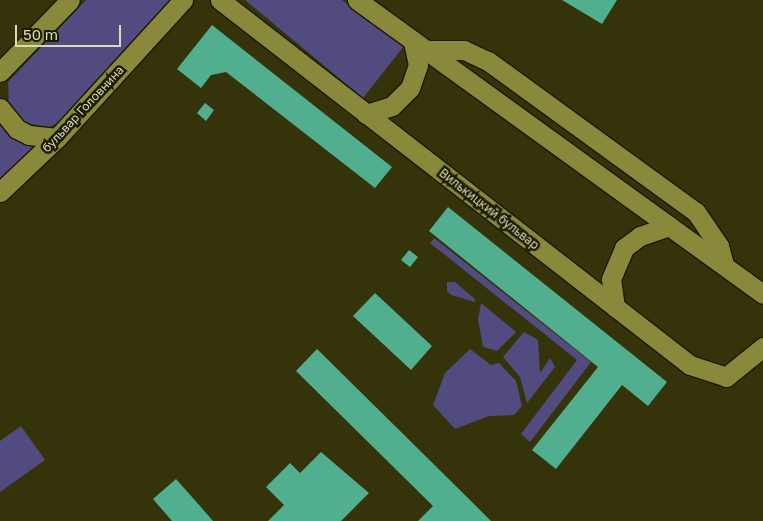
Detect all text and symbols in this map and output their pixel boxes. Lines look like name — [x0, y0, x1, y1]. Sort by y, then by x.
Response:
scale bar — [18, 15, 124, 47]
text: 50 m — [23, 25, 58, 43]
street label: бульвар Головнина — [39, 63, 127, 155]
street label: Вилькицкий бульвар — [436, 166, 542, 252]

